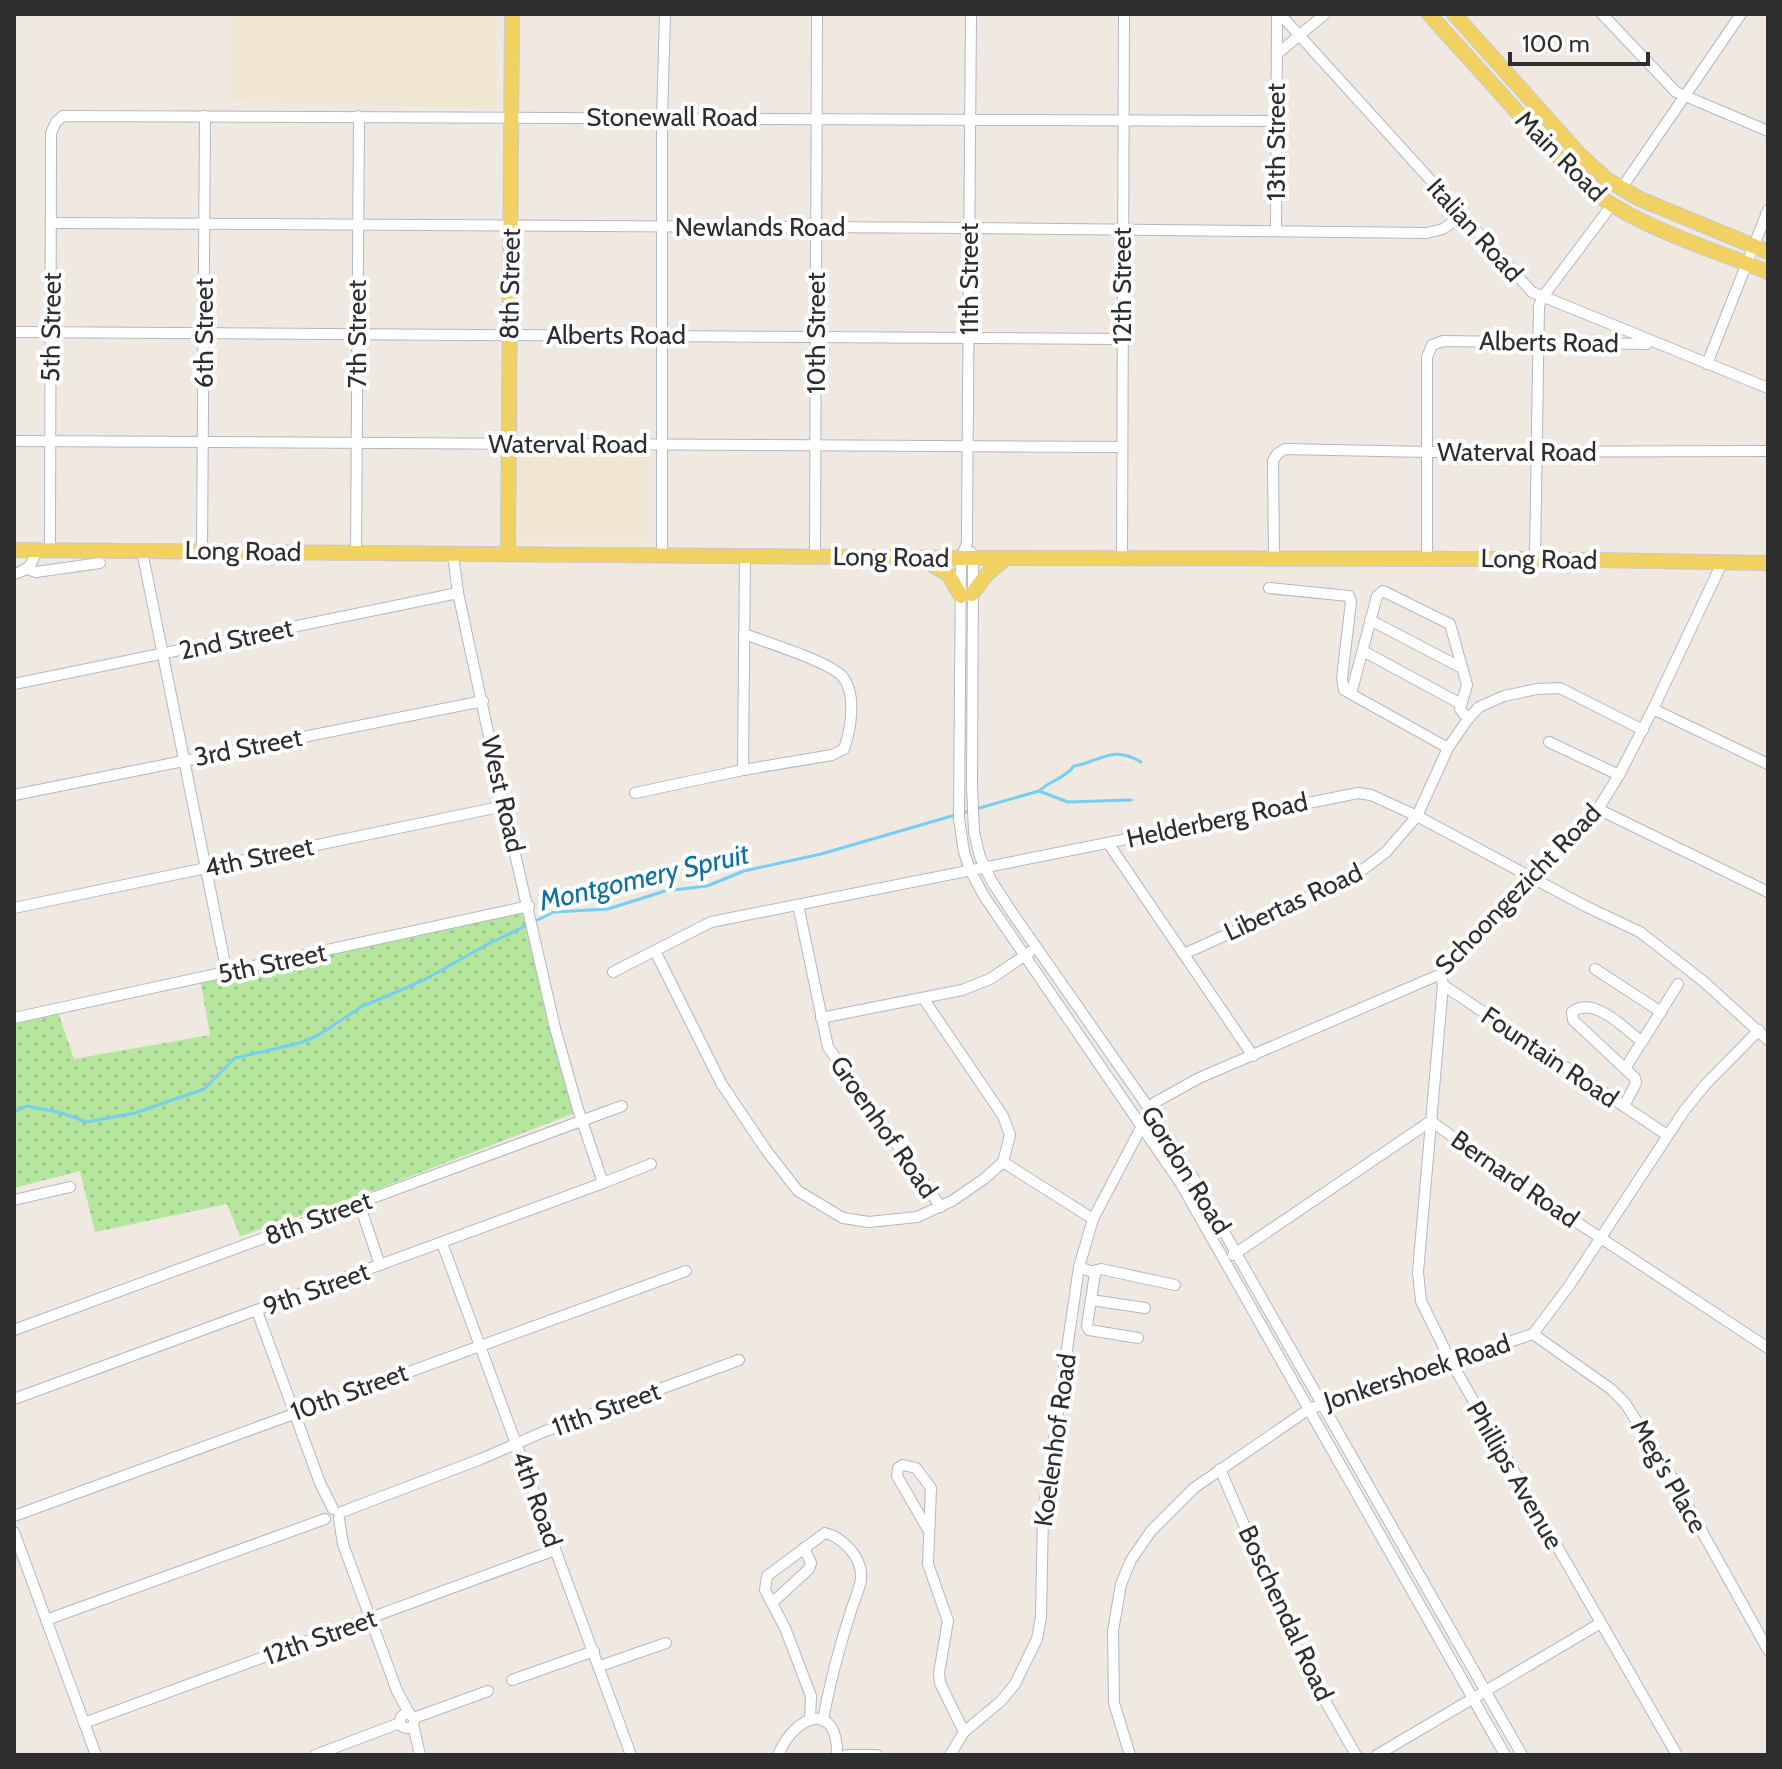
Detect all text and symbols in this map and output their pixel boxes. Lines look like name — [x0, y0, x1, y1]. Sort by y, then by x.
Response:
scale bar — [1510, 16, 1648, 66]
text: 100 m — [1522, 29, 1590, 58]
street label: 13th Street — [1260, 83, 1292, 201]
street label: Stonewall Road — [586, 101, 758, 133]
street label: Main Road — [1509, 104, 1613, 208]
street label: Italian Road — [1420, 172, 1530, 288]
street label: Newlands Road — [675, 211, 845, 243]
street label: 11th Street — [953, 223, 985, 335]
street label: 12th Street — [1106, 227, 1138, 345]
street label: 8th Street — [493, 228, 527, 340]
street label: 5th Street — [34, 272, 68, 382]
street label: 10th Street — [800, 272, 832, 394]
street label: 6th Street — [188, 278, 220, 388]
street label: 7th Street — [341, 279, 373, 388]
street label: Alberts Road — [546, 319, 686, 351]
street label: Alberts Road — [1479, 325, 1619, 359]
street label: Waterval Road — [488, 428, 648, 460]
street label: Waterval Road — [1437, 436, 1597, 468]
street label: Long Road — [184, 534, 302, 568]
street label: Long Road — [832, 540, 950, 574]
street label: Long Road — [1480, 542, 1598, 576]
street label: 2nd Street — [176, 611, 296, 667]
street label: 3rd Street — [191, 721, 305, 773]
street label: West Road — [474, 733, 532, 855]
street label: Helderberg Road — [1124, 785, 1310, 855]
street label: Schoongezicht Road — [1428, 797, 1608, 981]
street label: 4th Street — [202, 830, 317, 884]
water label: Montgomery Spruit — [535, 836, 753, 918]
street label: Libertas Road — [1219, 856, 1367, 948]
street label: 5th Street — [215, 936, 329, 990]
street label: Fountain Road — [1475, 999, 1625, 1115]
street label: Groenhof Road — [823, 1050, 945, 1204]
street label: Gordon Road — [1134, 1100, 1238, 1240]
street label: Bernard Road — [1445, 1123, 1585, 1235]
street label: 8th Street — [260, 1184, 376, 1252]
street label: 9th Street — [259, 1255, 374, 1323]
street label: Jonkershoek Road — [1319, 1327, 1514, 1418]
street label: Koelenhof Road — [1027, 1351, 1083, 1529]
street label: 10th Street — [286, 1356, 412, 1428]
street label: 11th Street — [548, 1375, 665, 1443]
street label: Phillips Avenue — [1460, 1395, 1570, 1555]
street label: Meg's Place — [1624, 1413, 1714, 1539]
street label: 4th Road — [505, 1446, 569, 1552]
street label: Boschendal Road — [1231, 1520, 1341, 1706]
street label: 12th Street — [259, 1602, 381, 1672]

